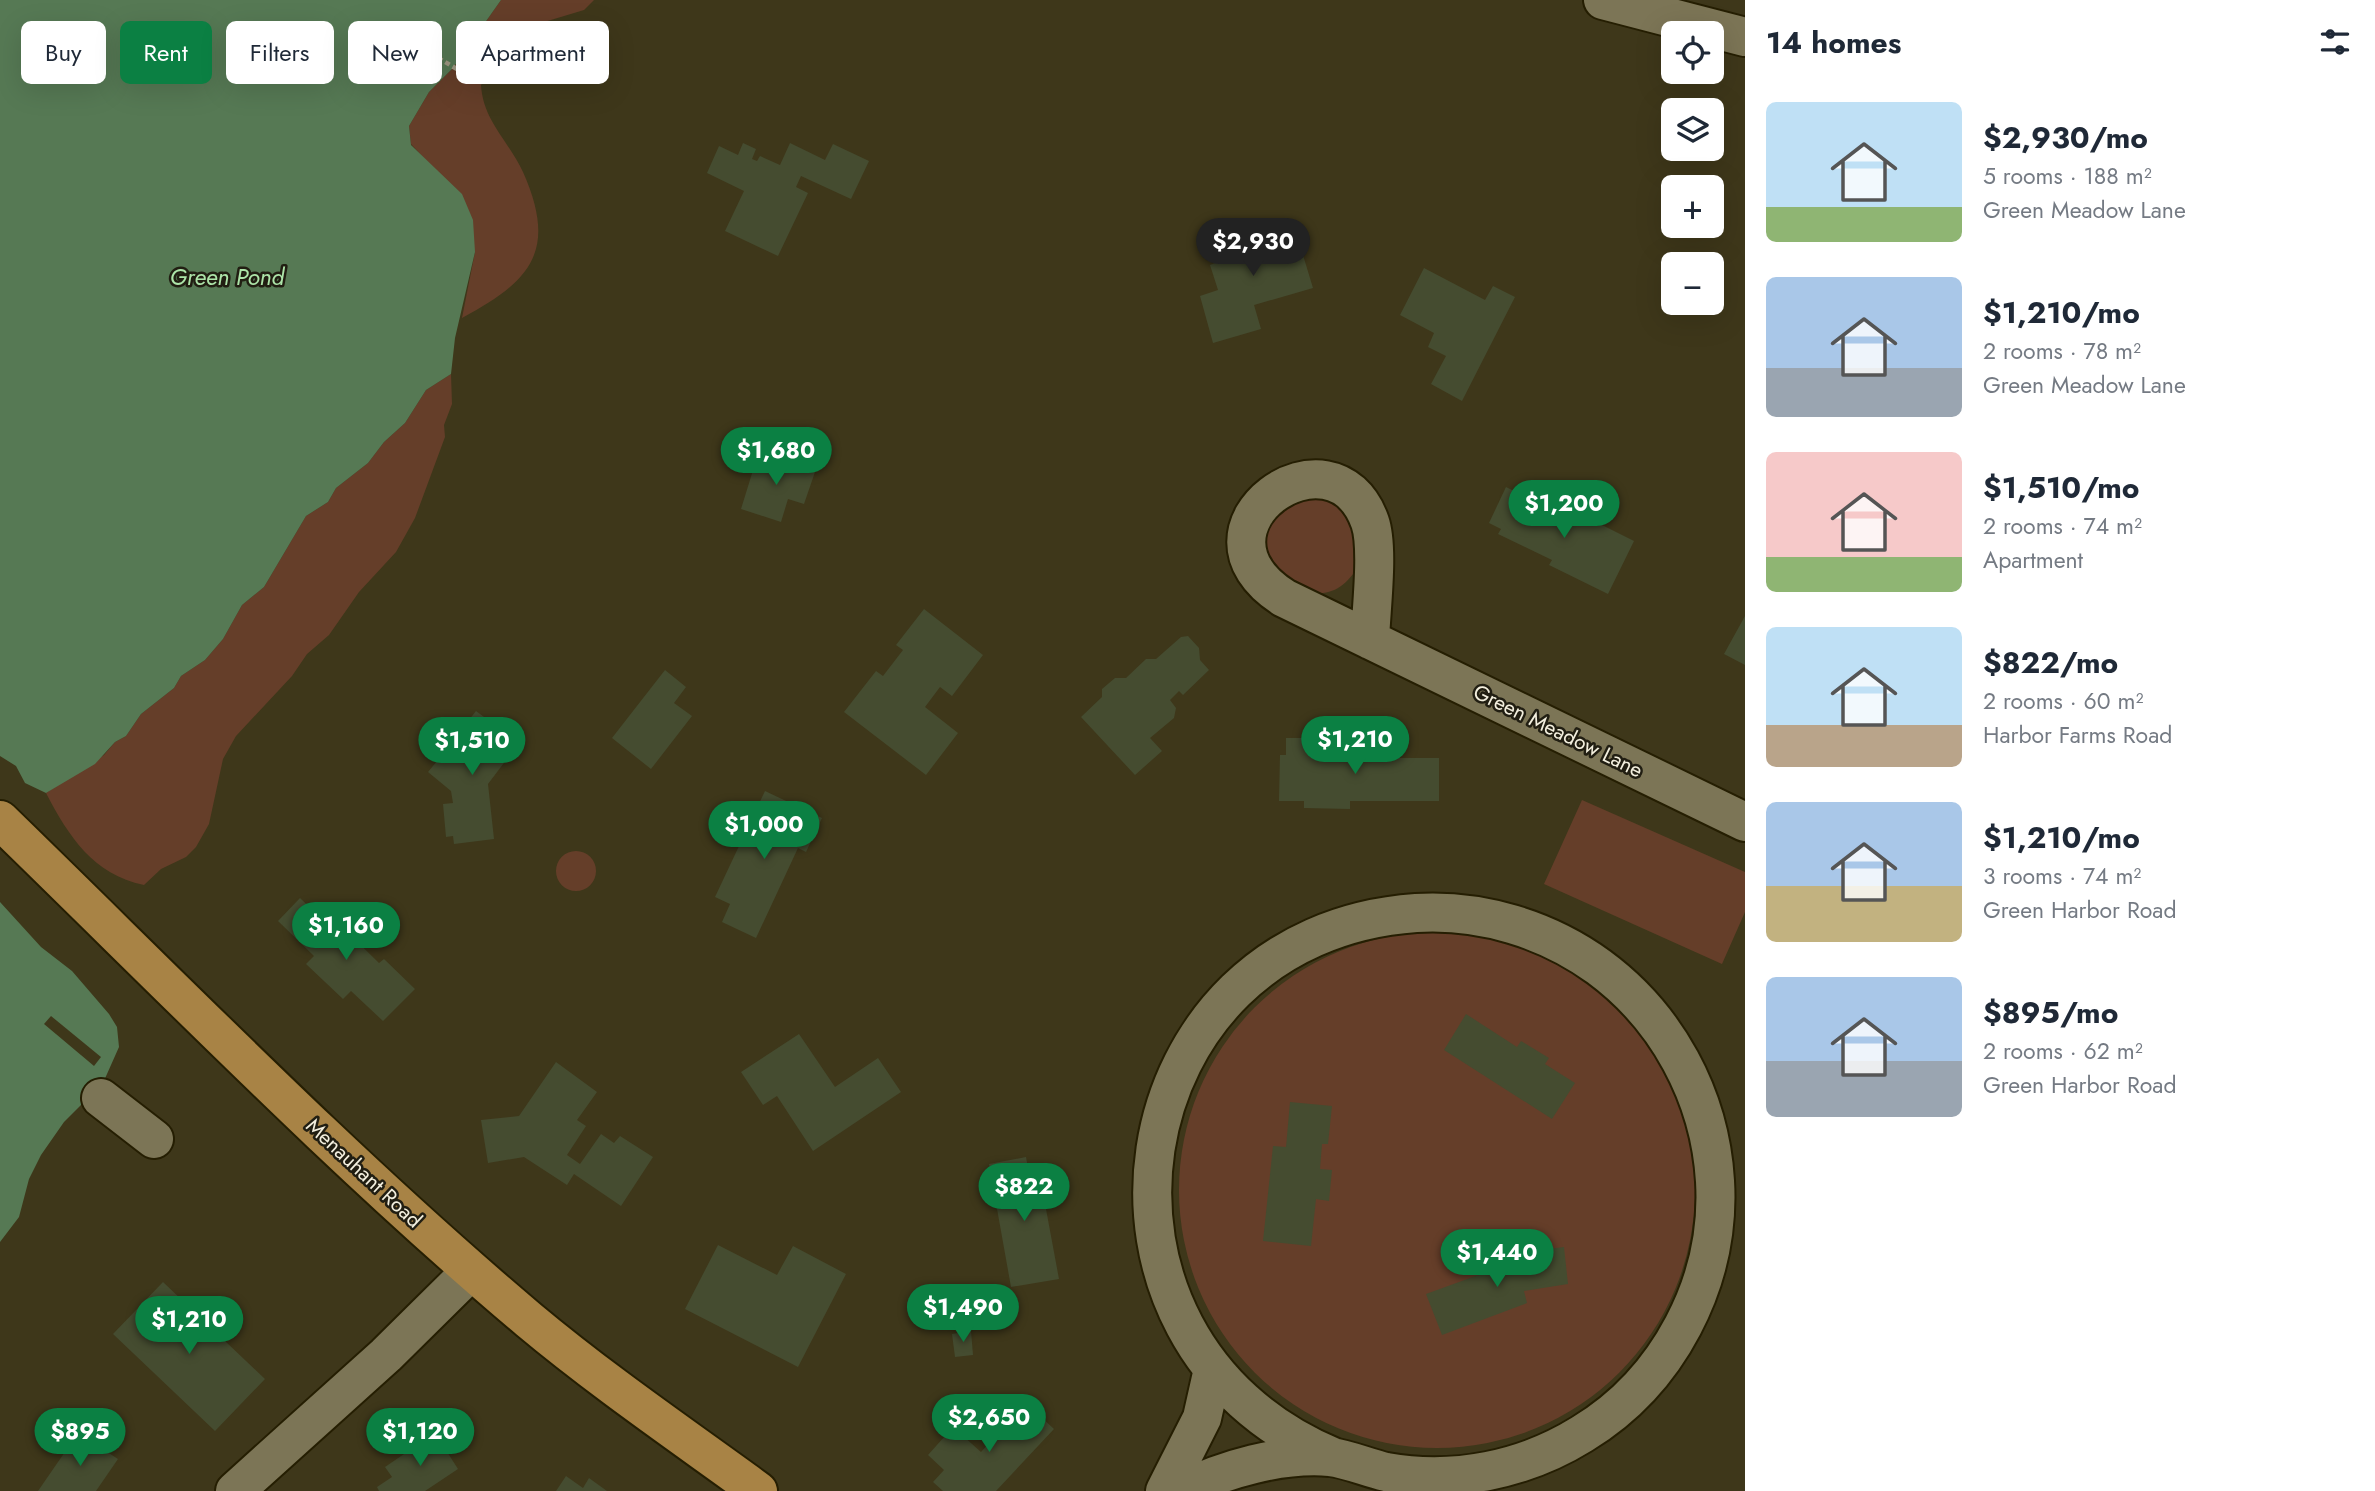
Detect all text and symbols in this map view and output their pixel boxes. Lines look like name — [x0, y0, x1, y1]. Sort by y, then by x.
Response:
chip: Buy — [21, 21, 106, 84]
chip: Rent — [120, 21, 212, 84]
chip: Filters — [226, 21, 334, 84]
chip: New — [348, 21, 442, 84]
chip: Apartment — [456, 21, 609, 84]
map controls — [1661, 21, 1724, 315]
button: locate — [1661, 21, 1724, 84]
text: 14 homes — [1766, 21, 1901, 64]
icon: filters — [2316, 23, 2354, 61]
button: layers — [1661, 98, 1724, 161]
text: $2,930/mo — [1983, 116, 2148, 159]
icon: home — [1822, 130, 1906, 214]
text: 5 rooms · 188 m² — [1983, 159, 2152, 193]
button: + — [1661, 175, 1724, 238]
text: Green Meadow Lane — [1983, 193, 2186, 227]
pin: $2,930 — [1196, 218, 1310, 278]
text: $2,930 — [1212, 224, 1294, 258]
button: − — [1661, 252, 1724, 315]
water label: Green Pond — [170, 260, 285, 294]
text: $1,210/mo — [1983, 291, 2140, 334]
icon: home — [1822, 305, 1906, 389]
text: 2 rooms · 78 m² — [1983, 334, 2141, 368]
text: Green Meadow Lane — [1983, 368, 2186, 402]
pin: $1,680 — [719, 428, 833, 487]
text: $1,680 — [737, 433, 815, 467]
text: $1,510/mo — [1983, 466, 2140, 509]
pin: $1,200 — [1507, 480, 1621, 540]
icon: home — [1822, 480, 1906, 564]
text: $1,200 — [1524, 486, 1604, 520]
text: 2 rooms · 74 m² — [1983, 509, 2142, 543]
text: Apartment — [1983, 543, 2083, 577]
text: $822/mo — [1983, 641, 2118, 684]
icon: home — [1822, 655, 1906, 739]
street label: Green Meadow Lane — [1468, 677, 1648, 785]
text: 2 rooms · 60 m² — [1983, 684, 2143, 718]
pin: $1,210 — [1298, 716, 1412, 776]
pin: $1,510 — [415, 718, 529, 777]
text: Harbor Farms Road — [1983, 718, 2172, 752]
text: $1,210 — [1317, 722, 1393, 756]
text: $1,510 — [434, 723, 510, 757]
pin: $1,000 — [707, 802, 821, 861]
text: $1,000 — [724, 807, 804, 841]
text: $1,210/mo — [1983, 816, 2140, 859]
icon: home — [1822, 830, 1906, 914]
text: 3 rooms · 74 m² — [1983, 859, 2141, 893]
text: Green Harbor Road — [1983, 893, 2177, 927]
pin: $1,160 — [289, 902, 403, 962]
text: $1,160 — [308, 908, 384, 942]
text: $895/mo — [1983, 991, 2118, 1034]
icon: home — [1822, 1005, 1906, 1089]
text: 2 rooms · 62 m² — [1983, 1034, 2143, 1068]
text: Green Harbor Road — [1983, 1068, 2177, 1102]
street label: Menauhant Road — [299, 1111, 429, 1235]
pin: $822 — [983, 1164, 1065, 1223]
text: $822 — [995, 1169, 1053, 1203]
pin: $1,440 — [1440, 1230, 1554, 1289]
text: $1,440 — [1457, 1235, 1537, 1269]
pin: $1,490 — [906, 1284, 1020, 1344]
text: $1,490 — [923, 1290, 1003, 1324]
pin: $1,210 — [132, 1296, 246, 1356]
text: $1,210 — [151, 1302, 227, 1336]
pin: $2,650 — [932, 1394, 1046, 1454]
text: $2,650 — [948, 1400, 1030, 1434]
pin: $895 — [39, 1408, 121, 1468]
pin: $1,120 — [363, 1408, 477, 1468]
text: $895 — [51, 1414, 109, 1448]
text: $1,120 — [382, 1414, 458, 1448]

